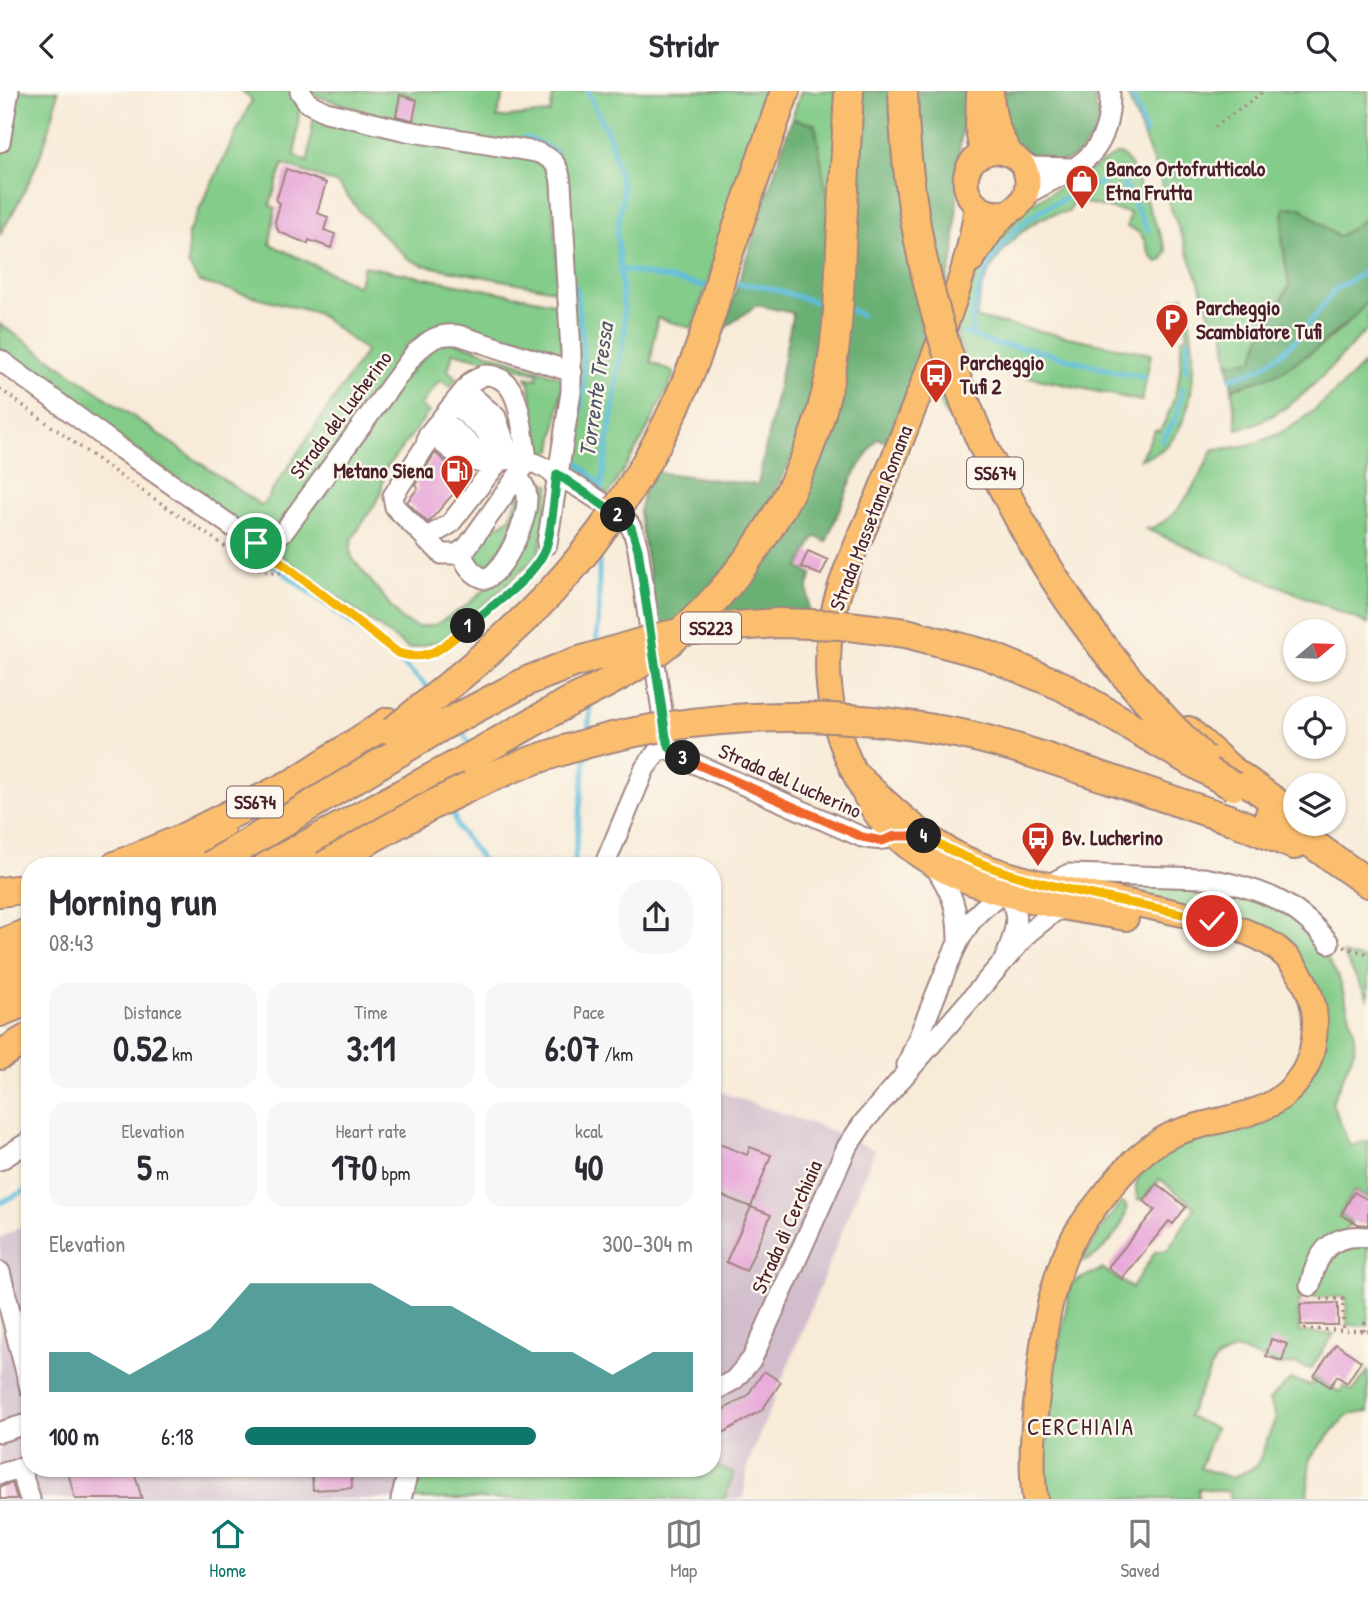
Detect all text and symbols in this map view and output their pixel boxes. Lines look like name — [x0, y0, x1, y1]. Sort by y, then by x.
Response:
text: Stridr — [649, 24, 719, 67]
icon: back — [28, 27, 66, 65]
icon: search — [1302, 27, 1340, 65]
place label: Banco Ortofrutticolo Etna Frutta — [1106, 154, 1266, 207]
shop icon: Banco Ortofrutticolo Etna Frutta — [1063, 162, 1101, 211]
place label: Parcheggio Scambiatore Tufi — [1196, 293, 1322, 346]
parking icon: Parcheggio Scambiatore Tufi — [1153, 301, 1191, 350]
water label: Torrente Tressa — [571, 319, 621, 459]
street label: Strada del Lucherino — [283, 345, 398, 485]
place label: Parcheggio Tufi 2 — [959, 348, 1044, 401]
bus stop icon: Parcheggio Tufi 2 — [917, 356, 955, 405]
street label: Strada Massetana Romana — [822, 421, 919, 614]
fuel station icon: Metano Siena — [438, 452, 476, 501]
place label: Metano Siena — [333, 456, 434, 485]
road number: SS674 — [967, 457, 1023, 489]
pin: 2 — [600, 497, 636, 533]
text: 2 — [613, 501, 622, 527]
pin — [226, 513, 286, 573]
icon: arrive — [237, 524, 275, 562]
pin: 1 — [450, 609, 486, 643]
text: 1 — [464, 612, 471, 638]
road number: SS223 — [681, 613, 741, 643]
north arrow — [1283, 619, 1346, 683]
map controls — [1283, 619, 1346, 836]
button: locate — [1283, 696, 1346, 759]
street label: Strada del Lucherino — [714, 736, 866, 825]
pin: 3 — [666, 741, 700, 775]
text: 3 — [678, 744, 687, 770]
button: layers — [1283, 773, 1346, 836]
road number: SS674 — [227, 787, 283, 817]
pin: 4 — [906, 819, 942, 853]
bus stop icon: Bv. Lucherino — [1019, 819, 1057, 868]
text: 4 — [920, 822, 927, 848]
place label: Bv. Lucherino — [1062, 823, 1163, 852]
text: Morning run — [49, 875, 217, 927]
button: share — [619, 880, 693, 954]
pin — [1182, 891, 1242, 951]
icon: check — [1193, 902, 1231, 940]
text: 08:43 — [49, 927, 94, 958]
text: Distance — [124, 999, 182, 1025]
text: Time — [354, 999, 388, 1025]
text: Pace — [573, 999, 605, 1025]
text: 0.52 — [113, 1025, 168, 1072]
text: 3:11 — [346, 1025, 396, 1072]
text: 6:07 — [545, 1025, 600, 1072]
text: km — [168, 1041, 193, 1067]
text: /km — [600, 1041, 633, 1067]
text: Elevation — [121, 1118, 185, 1144]
text: Heart rate — [336, 1118, 406, 1144]
text: kcal — [575, 1118, 603, 1144]
text: 5 — [137, 1144, 152, 1191]
text: 170 — [332, 1144, 377, 1191]
text: 40 — [575, 1144, 603, 1191]
street label: Strada di Cerchiaia — [744, 1156, 829, 1298]
text: m — [152, 1160, 169, 1186]
text: bpm — [377, 1160, 410, 1186]
text: Elevation — [49, 1228, 125, 1259]
text: 300–304 m — [602, 1228, 693, 1259]
district label: CERCHIAIA — [1027, 1411, 1135, 1442]
text: 100 m — [49, 1421, 99, 1452]
text: 6:18 — [161, 1421, 194, 1452]
tab: Home — [209, 1515, 247, 1583]
tab: Map — [665, 1515, 703, 1583]
tab: Saved — [1120, 1515, 1159, 1583]

